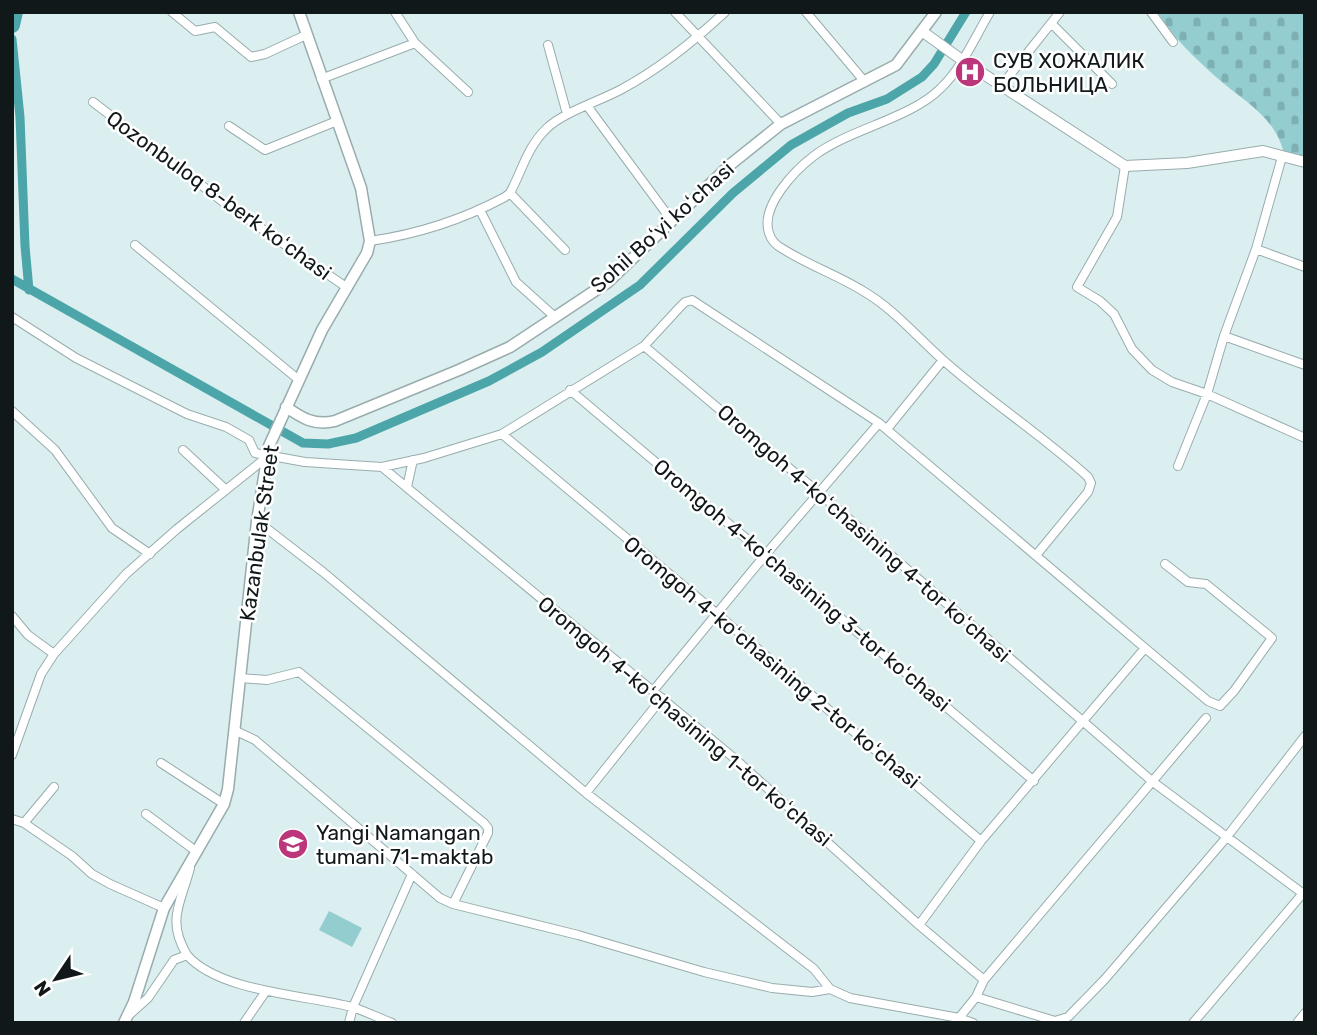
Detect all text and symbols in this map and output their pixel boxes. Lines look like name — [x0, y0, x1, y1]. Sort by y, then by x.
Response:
place label: СУВ ХОЖАЛИК БОЛЬНИЦА — [993, 48, 1145, 97]
hospital icon: СУВ ХОЖАЛИК БОЛЬНИЦА — [953, 55, 987, 89]
street label: Qozonbuloq 8-berk koʻchasi — [102, 105, 336, 285]
street label: Sohil Boʻyi koʻchasi — [585, 156, 739, 298]
street label: Oromgoh 4-koʻchasining 4-tor koʻchasi — [712, 399, 1016, 667]
street label: Kazanbulak Street — [234, 443, 284, 623]
street label: Oromgoh 4-koʻchasining 3-tor koʻchasi — [649, 453, 955, 717]
street label: Oromgoh 4-koʻchasining 2-tor koʻchasi — [619, 531, 925, 793]
street label: Oromgoh 4-koʻchasining 1-tor koʻchasi — [533, 591, 837, 851]
place label: Yangi Namangan tumani 71-maktab — [316, 820, 493, 869]
school or university icon: Yangi Namangan tumani 71-maktab — [276, 827, 310, 861]
north arrow — [21, 944, 91, 1014]
text: N — [29, 976, 56, 1001]

